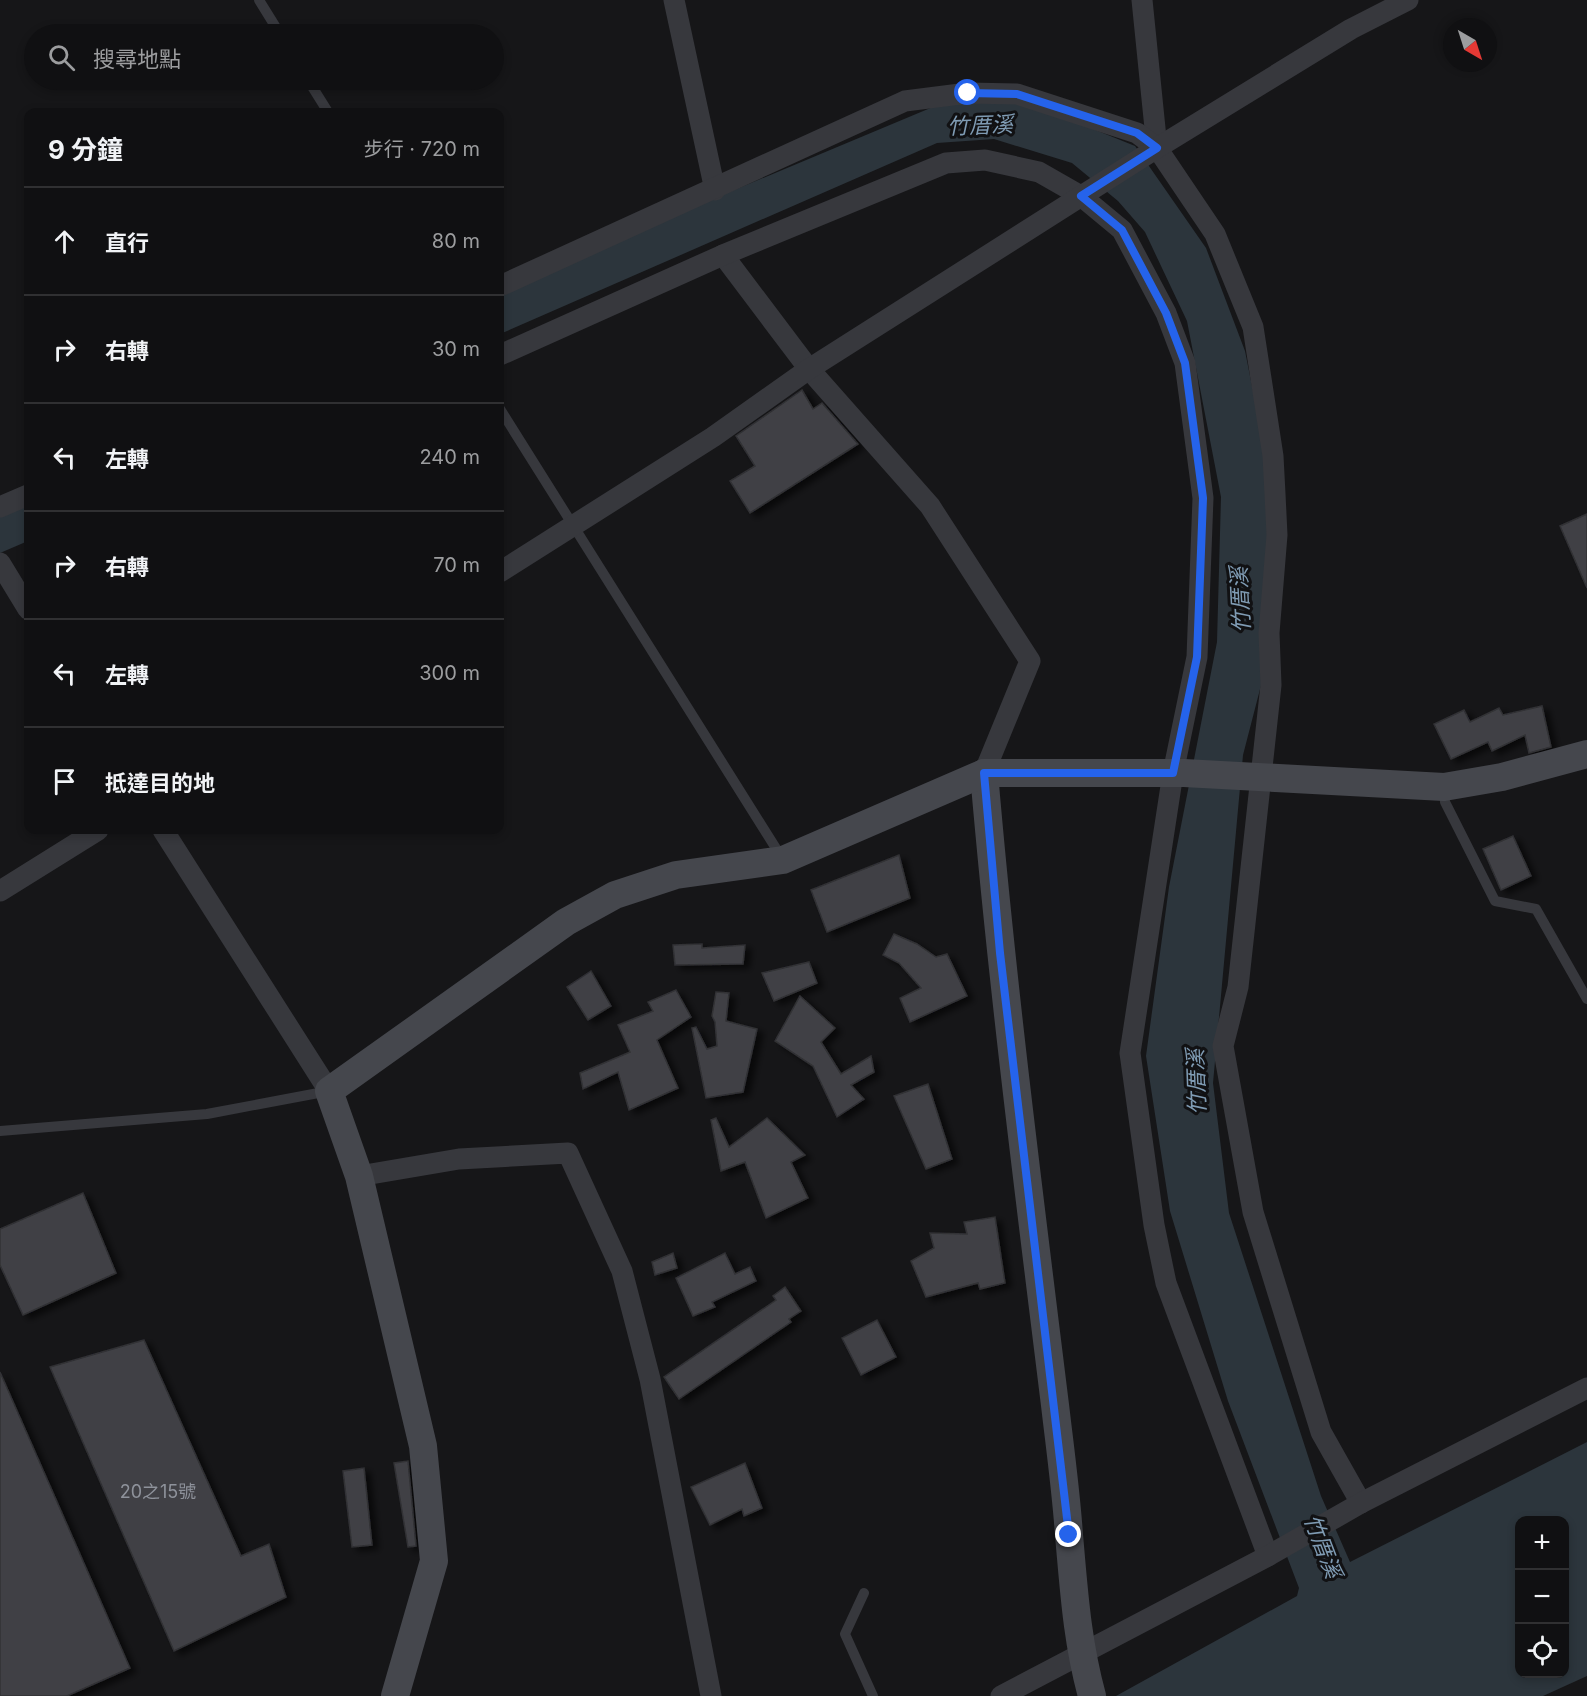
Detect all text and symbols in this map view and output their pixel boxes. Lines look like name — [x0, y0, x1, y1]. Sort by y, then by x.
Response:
north arrow — [1443, 18, 1497, 72]
search box — [24, 24, 504, 90]
icon: search — [45, 41, 78, 74]
text: 搜尋地點 — [93, 46, 181, 72]
route start — [954, 79, 980, 105]
water label: 竹厝溪 — [947, 111, 1016, 139]
text: 9 分鐘 — [48, 134, 123, 165]
text: 步行 · 720 m — [364, 137, 480, 161]
icon: ahead — [48, 225, 81, 258]
text: 80 m — [432, 229, 480, 253]
text: 直行 — [105, 230, 149, 256]
icon: right — [48, 333, 81, 366]
text: 30 m — [432, 337, 480, 361]
text: 右轉 — [105, 338, 149, 364]
icon: left — [48, 441, 81, 474]
text: 240 m — [419, 445, 480, 469]
text: 左轉 — [105, 446, 149, 472]
icon: right — [48, 549, 81, 582]
text: 70 m — [433, 553, 480, 577]
text: 右轉 — [105, 554, 149, 580]
water label: 竹厝溪 — [1225, 563, 1255, 634]
icon: left — [48, 657, 81, 690]
text: 300 m — [419, 661, 480, 685]
text: 左轉 — [105, 662, 149, 688]
icon: arrive — [48, 765, 81, 798]
text: 抵達目的地 — [105, 770, 215, 796]
water label: 竹厝溪 — [1182, 1046, 1210, 1115]
house number: 20之15號 — [120, 1481, 196, 1502]
water label: 竹厝溪 — [1299, 1511, 1348, 1584]
map controls — [1515, 1516, 1569, 1678]
button: + — [1515, 1516, 1569, 1570]
route end — [1055, 1521, 1081, 1547]
button: − — [1515, 1570, 1569, 1624]
button: locate — [1515, 1624, 1569, 1678]

